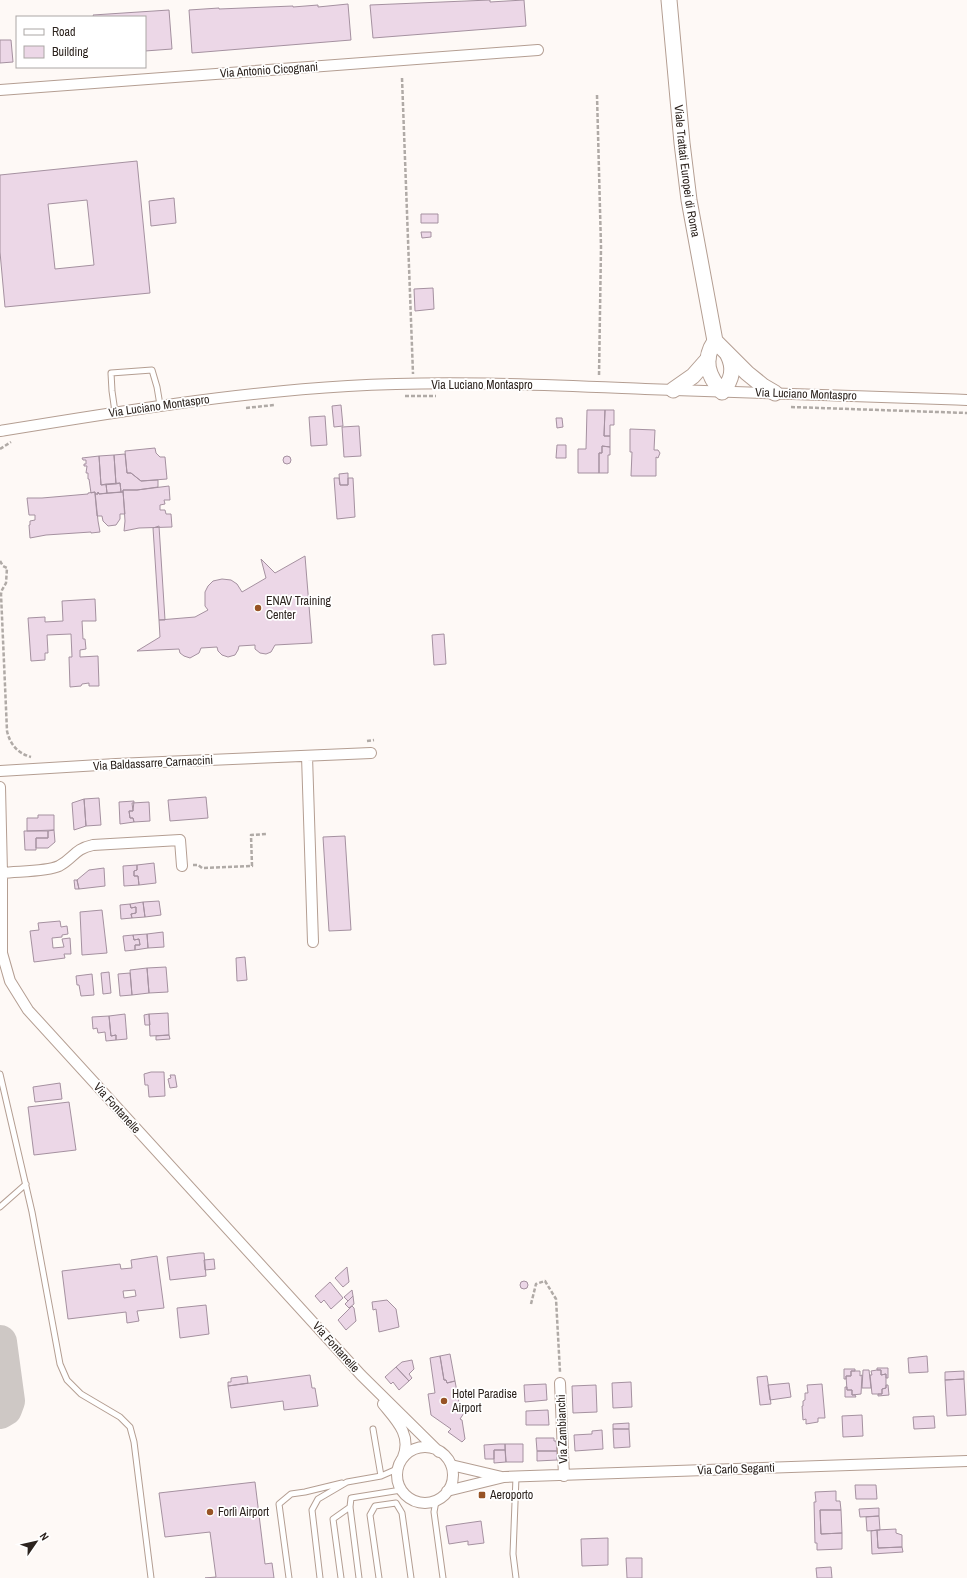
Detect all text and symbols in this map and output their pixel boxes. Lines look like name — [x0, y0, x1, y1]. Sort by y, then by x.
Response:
legend — [16, 16, 146, 68]
text: Road — [52, 24, 76, 40]
text: Building — [52, 44, 89, 60]
street label: Via Antonio Cicognani — [219, 59, 319, 81]
street label: Viale Trattati Europei di Roma — [671, 104, 704, 239]
street label: Via Luciano Montaspro — [431, 377, 533, 393]
street label: Via Luciano Montaspro — [755, 384, 857, 404]
street label: Via Luciano Montaspro — [108, 391, 210, 421]
place label: ENAV Training Center — [266, 593, 331, 623]
marker: ENAV Training Center — [253, 603, 263, 613]
street label: Via Baldassarre Carnaccini — [93, 752, 213, 774]
street label: Via Fontanelle — [90, 1079, 144, 1137]
street label: Via Fontanelle — [309, 1318, 363, 1376]
place label: Hotel Paradise Airport — [451, 1386, 517, 1416]
street label: Via Zambianchi — [553, 1394, 571, 1464]
marker: Hotel Paradise Airport — [439, 1396, 449, 1406]
street label: Via Carlo Seganti — [697, 1460, 775, 1478]
place label: Aeroporto — [489, 1487, 533, 1503]
marker: Aeroporto — [477, 1490, 487, 1500]
place label: Forlì Airport — [218, 1504, 269, 1520]
marker: Forlì Airport — [205, 1507, 215, 1517]
north arrow — [16, 1522, 56, 1562]
text: N — [37, 1530, 52, 1543]

